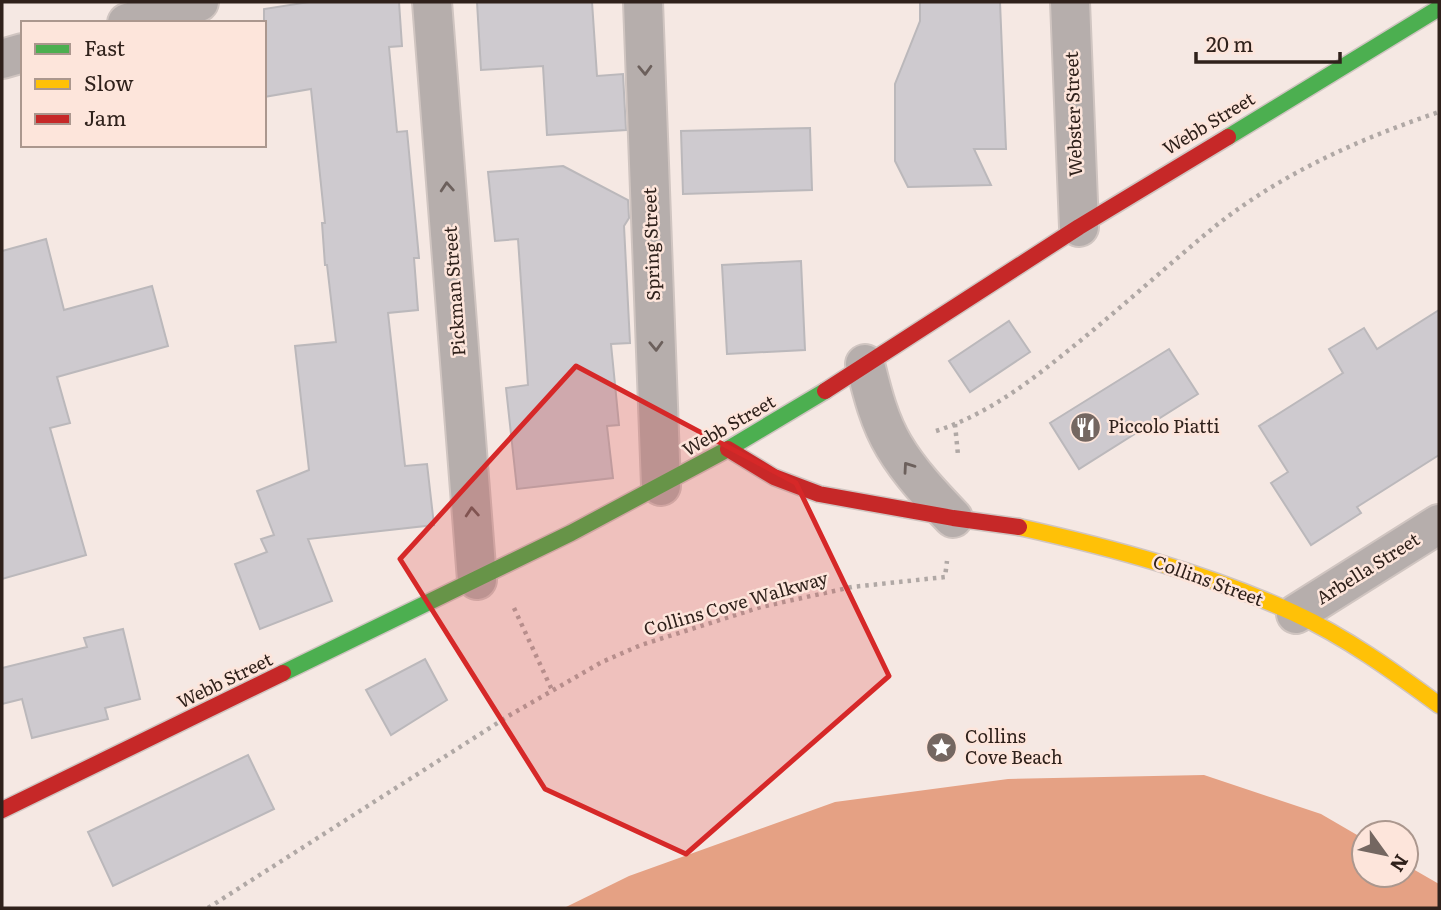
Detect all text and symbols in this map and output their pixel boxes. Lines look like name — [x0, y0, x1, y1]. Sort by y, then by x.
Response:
legend — [21, 21, 266, 147]
scale bar — [1196, 21, 1340, 65]
text: 20 m — [1206, 27, 1253, 58]
text: Fast — [84, 31, 125, 62]
street label: Webster Street — [1057, 50, 1088, 177]
one-way arrow — [638, 65, 653, 76]
text: Slow — [84, 66, 134, 97]
street label: Webb Street — [1157, 84, 1260, 161]
text: Jam — [84, 101, 126, 132]
one-way arrow — [440, 181, 455, 192]
street label: Spring Street — [635, 186, 666, 301]
street label: Pickman Street — [435, 224, 472, 357]
one-way arrow — [648, 341, 663, 352]
street label: Webb Street — [677, 387, 780, 462]
restaurant icon: Piccolo Piatti — [1068, 410, 1102, 444]
place label: Piccolo Piatti — [1108, 412, 1219, 439]
one-way arrow — [904, 462, 916, 475]
one-way arrow — [465, 506, 480, 517]
street label: Arbella Street — [1310, 525, 1425, 610]
street label: Collins Street — [1149, 547, 1268, 612]
street label: Collins Cove Walkway — [640, 563, 832, 642]
street label: Webb Street — [172, 645, 277, 714]
place label: Collins Cove Beach — [965, 722, 1063, 770]
place icon: Collins Cove Beach — [925, 730, 959, 764]
north arrow — [1350, 819, 1420, 889]
text: N — [1384, 849, 1416, 878]

